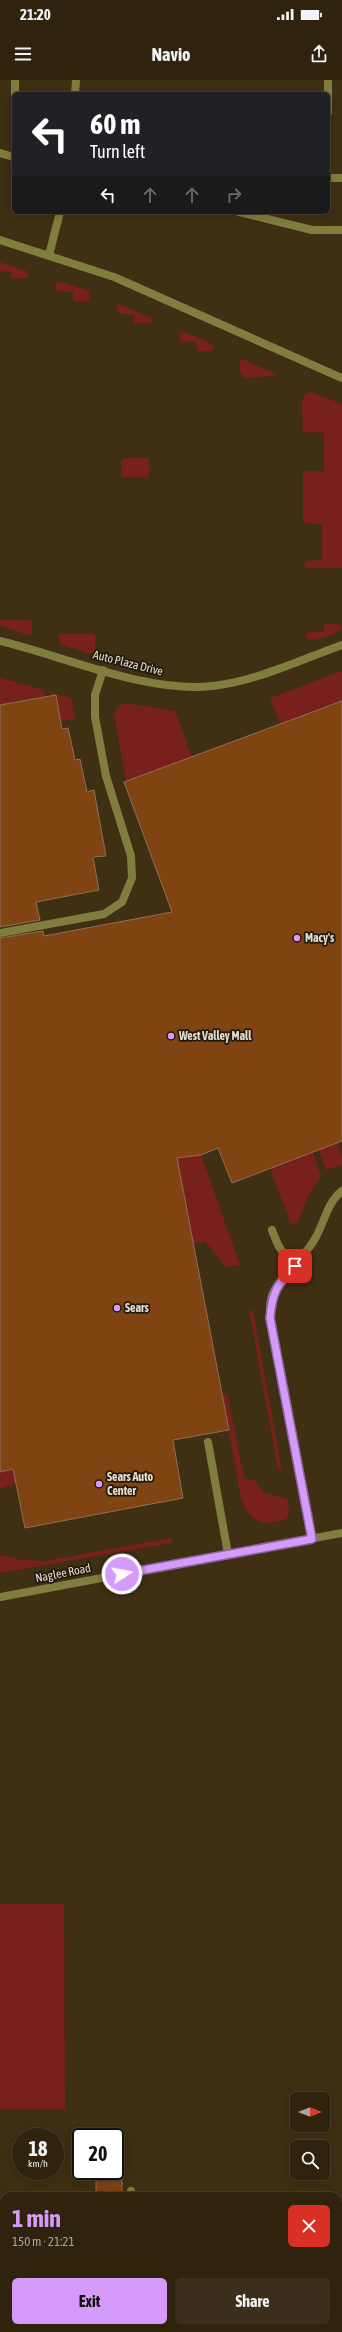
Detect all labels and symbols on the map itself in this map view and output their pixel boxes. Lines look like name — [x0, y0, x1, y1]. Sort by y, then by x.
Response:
street label: Auto Plaza Drive — [91, 648, 165, 678]
place label: Macy's — [305, 931, 335, 945]
marker: Macy's — [292, 933, 302, 943]
place label: West Valley Mall — [178, 1029, 252, 1043]
marker: West Valley Mall — [166, 1031, 176, 1041]
pin — [278, 1249, 312, 1283]
place label: Sears — [125, 1301, 150, 1315]
marker: Sears — [112, 1303, 122, 1313]
place label: Sears Auto Center — [107, 1470, 154, 1498]
marker: Sears Auto Center — [94, 1479, 104, 1489]
position arrow — [101, 1553, 143, 1595]
street label: Naglee Road — [34, 1561, 92, 1585]
north arrow — [290, 2092, 330, 2132]
speed limit sign: 20 — [72, 2128, 124, 2180]

